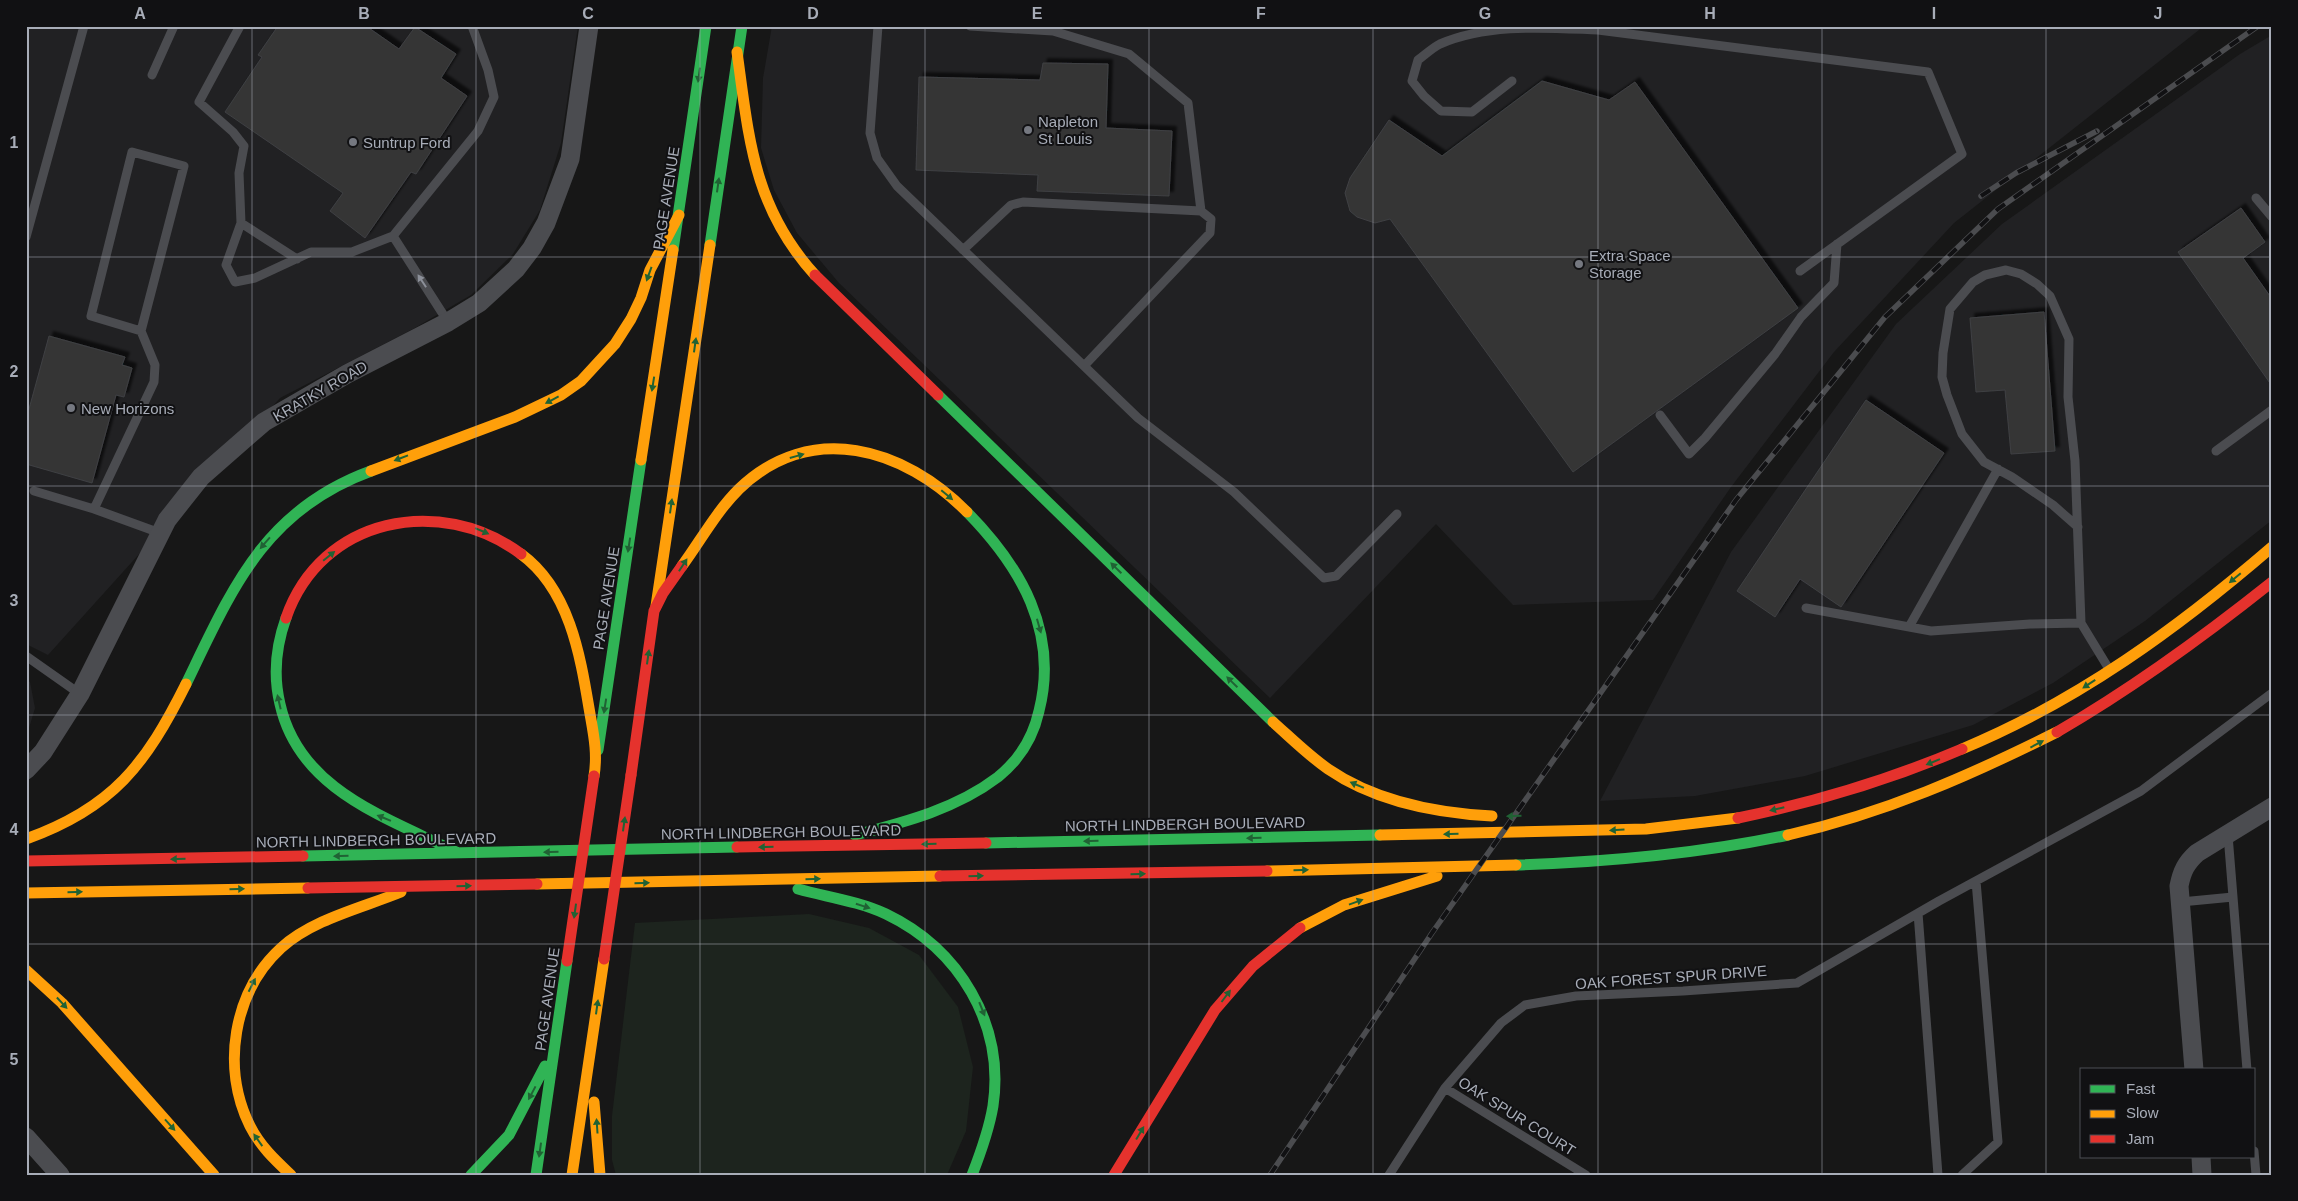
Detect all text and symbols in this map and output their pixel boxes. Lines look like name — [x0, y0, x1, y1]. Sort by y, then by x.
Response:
text: A — [134, 5, 146, 22]
text: B — [358, 5, 370, 22]
text: C — [582, 5, 594, 22]
text: D — [807, 5, 819, 22]
text: E — [1032, 5, 1043, 22]
text: F — [1256, 5, 1266, 22]
text: G — [1479, 5, 1491, 22]
text: H — [1704, 5, 1716, 22]
text: I — [1932, 5, 1936, 22]
text: J — [2154, 5, 2162, 22]
one-way arrow — [695, 67, 703, 83]
place label: Napleton St Louis — [1038, 113, 1098, 147]
marker: Napleton St Louis — [1022, 124, 1034, 136]
text: 1 — [10, 134, 19, 151]
place label: Suntrup Ford — [363, 134, 451, 151]
marker: Suntrup Ford — [347, 136, 359, 148]
street label: PAGE AVENUE — [649, 145, 683, 251]
one-way arrow — [715, 176, 723, 192]
place label: Extra Space Storage — [1589, 247, 1671, 281]
marker: Extra Space Storage — [1573, 258, 1585, 270]
one-way arrow — [645, 267, 653, 282]
one-way arrow — [417, 274, 426, 288]
one-way arrow — [691, 337, 699, 353]
street label: KRATKY ROAD — [270, 357, 370, 425]
text: 2 — [10, 363, 19, 380]
one-way arrow — [649, 377, 657, 393]
one-way arrow — [546, 395, 559, 404]
place label: New Horizons — [81, 400, 174, 417]
marker: New Horizons — [65, 402, 77, 414]
one-way arrow — [789, 452, 804, 460]
one-way arrow — [393, 454, 408, 462]
one-way arrow — [940, 489, 953, 500]
one-way arrow — [667, 498, 675, 514]
one-way arrow — [475, 527, 490, 535]
one-way arrow — [260, 537, 271, 550]
one-way arrow — [625, 537, 633, 553]
street label: PAGE AVENUE — [589, 545, 623, 651]
one-way arrow — [322, 550, 335, 561]
one-way arrow — [678, 559, 687, 572]
one-way arrow — [1110, 562, 1122, 574]
one-way arrow — [2228, 573, 2241, 584]
text: 3 — [10, 592, 19, 609]
one-way arrow — [1035, 618, 1043, 633]
one-way arrow — [645, 649, 653, 665]
one-way arrow — [1226, 676, 1238, 688]
one-way arrow — [2083, 680, 2096, 689]
one-way arrow — [275, 694, 283, 709]
one-way arrow — [600, 698, 608, 714]
one-way arrow — [2030, 740, 2044, 749]
one-way arrow — [1925, 758, 1940, 766]
one-way arrow — [1350, 780, 1364, 788]
one-way arrow — [1770, 805, 1785, 813]
one-way arrow — [1506, 812, 1522, 820]
one-way arrow — [377, 813, 391, 821]
street label: NORTH LINDBERGH BOULEVARD — [1065, 813, 1305, 835]
one-way arrow — [620, 816, 628, 832]
text: 4 — [10, 821, 19, 838]
street label: NORTH LINDBERGH BOULEVARD — [661, 821, 901, 843]
one-way arrow — [1608, 826, 1624, 834]
street label: NORTH LINDBERGH BOULEVARD — [256, 829, 496, 851]
one-way arrow — [1443, 830, 1459, 838]
one-way arrow — [1245, 834, 1261, 842]
one-way arrow — [1083, 837, 1099, 845]
one-way arrow — [920, 840, 936, 848]
one-way arrow — [758, 844, 774, 852]
one-way arrow — [543, 848, 559, 856]
one-way arrow — [333, 852, 349, 860]
one-way arrow — [170, 855, 186, 863]
one-way arrow — [1293, 866, 1309, 874]
one-way arrow — [1131, 869, 1147, 877]
one-way arrow — [968, 872, 984, 880]
one-way arrow — [806, 875, 822, 883]
one-way arrow — [634, 879, 650, 887]
one-way arrow — [456, 882, 472, 890]
one-way arrow — [230, 885, 246, 893]
one-way arrow — [67, 888, 83, 896]
one-way arrow — [1349, 898, 1364, 906]
one-way arrow — [570, 903, 578, 919]
one-way arrow — [855, 903, 870, 910]
street label: PAGE AVENUE — [531, 946, 563, 1052]
street label: OAK FOREST SPUR DRIVE — [1575, 962, 1767, 992]
one-way arrow — [248, 977, 256, 992]
one-way arrow — [1221, 990, 1232, 1003]
one-way arrow — [56, 997, 68, 1009]
one-way arrow — [593, 998, 601, 1014]
one-way arrow — [978, 1002, 986, 1016]
text: 5 — [10, 1051, 19, 1068]
legend — [2080, 1068, 2256, 1158]
street label: OAK SPUR COURT — [1455, 1073, 1579, 1159]
text: Fast — [2126, 1080, 2156, 1097]
one-way arrow — [527, 1086, 536, 1099]
text: Slow — [2126, 1104, 2159, 1121]
one-way arrow — [164, 1118, 175, 1131]
one-way arrow — [592, 1118, 600, 1134]
one-way arrow — [1135, 1127, 1144, 1140]
text: Jam — [2126, 1130, 2154, 1147]
one-way arrow — [253, 1133, 263, 1146]
one-way arrow — [535, 1142, 543, 1158]

